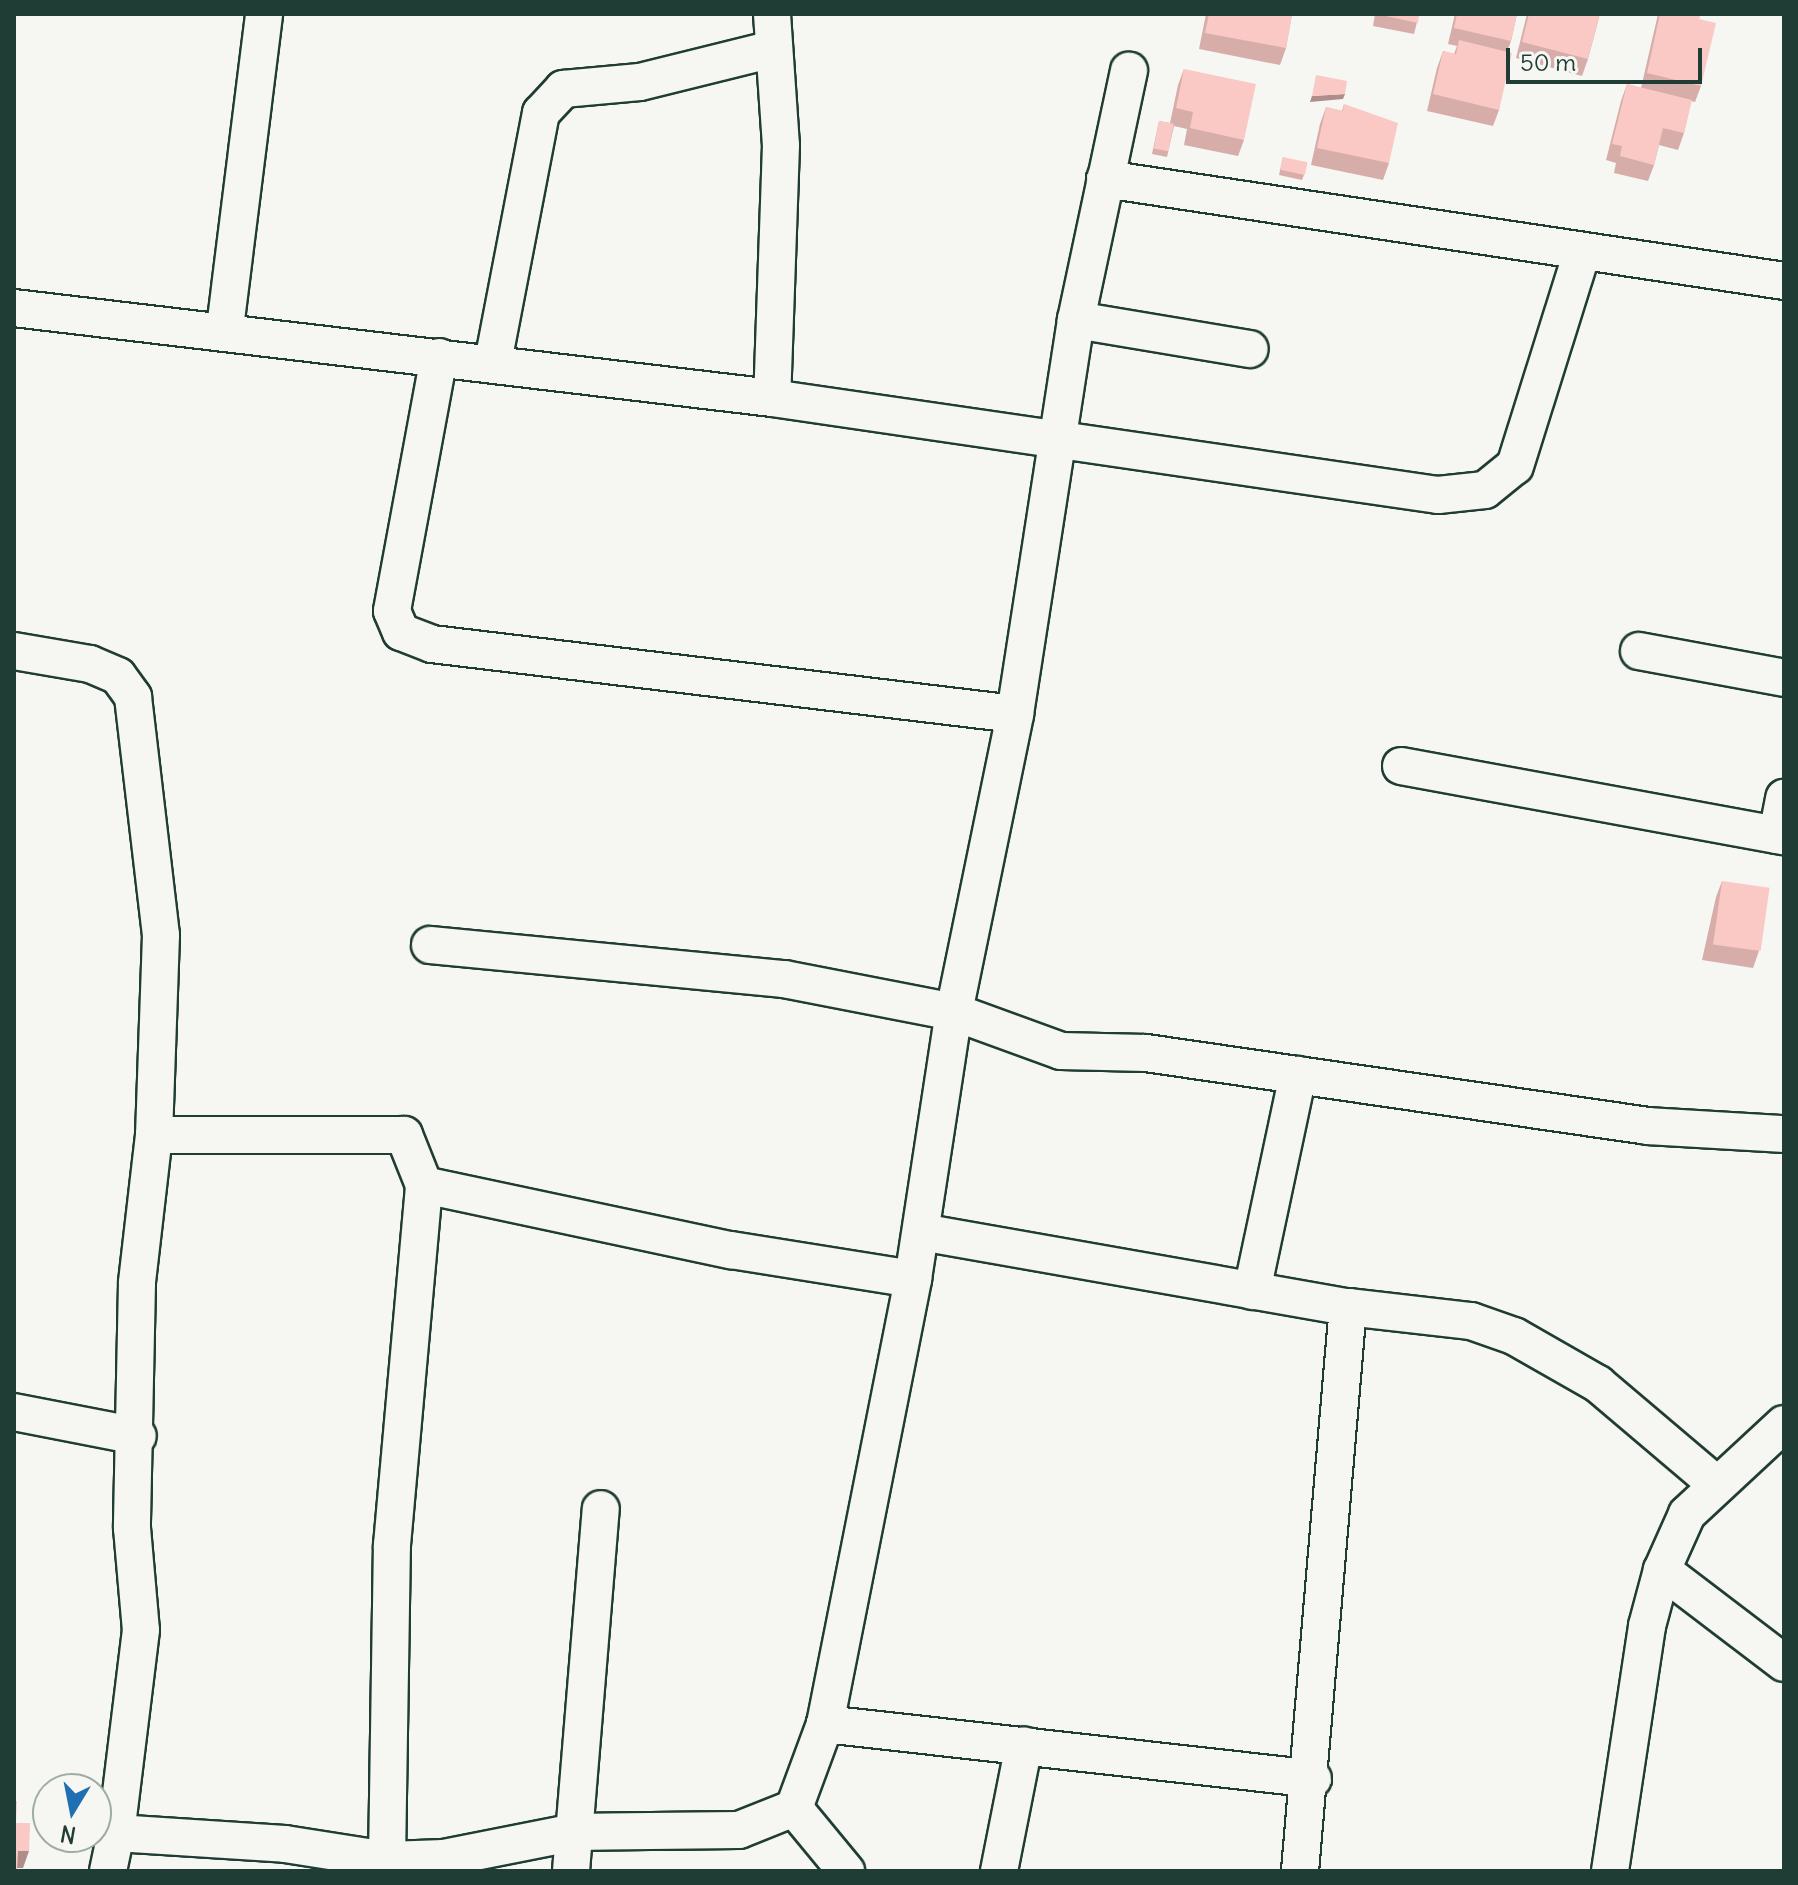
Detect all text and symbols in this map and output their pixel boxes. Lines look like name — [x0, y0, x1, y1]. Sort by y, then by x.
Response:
scale bar — [1510, 32, 1706, 82]
text: 50 m — [1520, 47, 1576, 77]
north arrow — [32, 1773, 112, 1853]
text: N — [58, 1820, 78, 1850]

